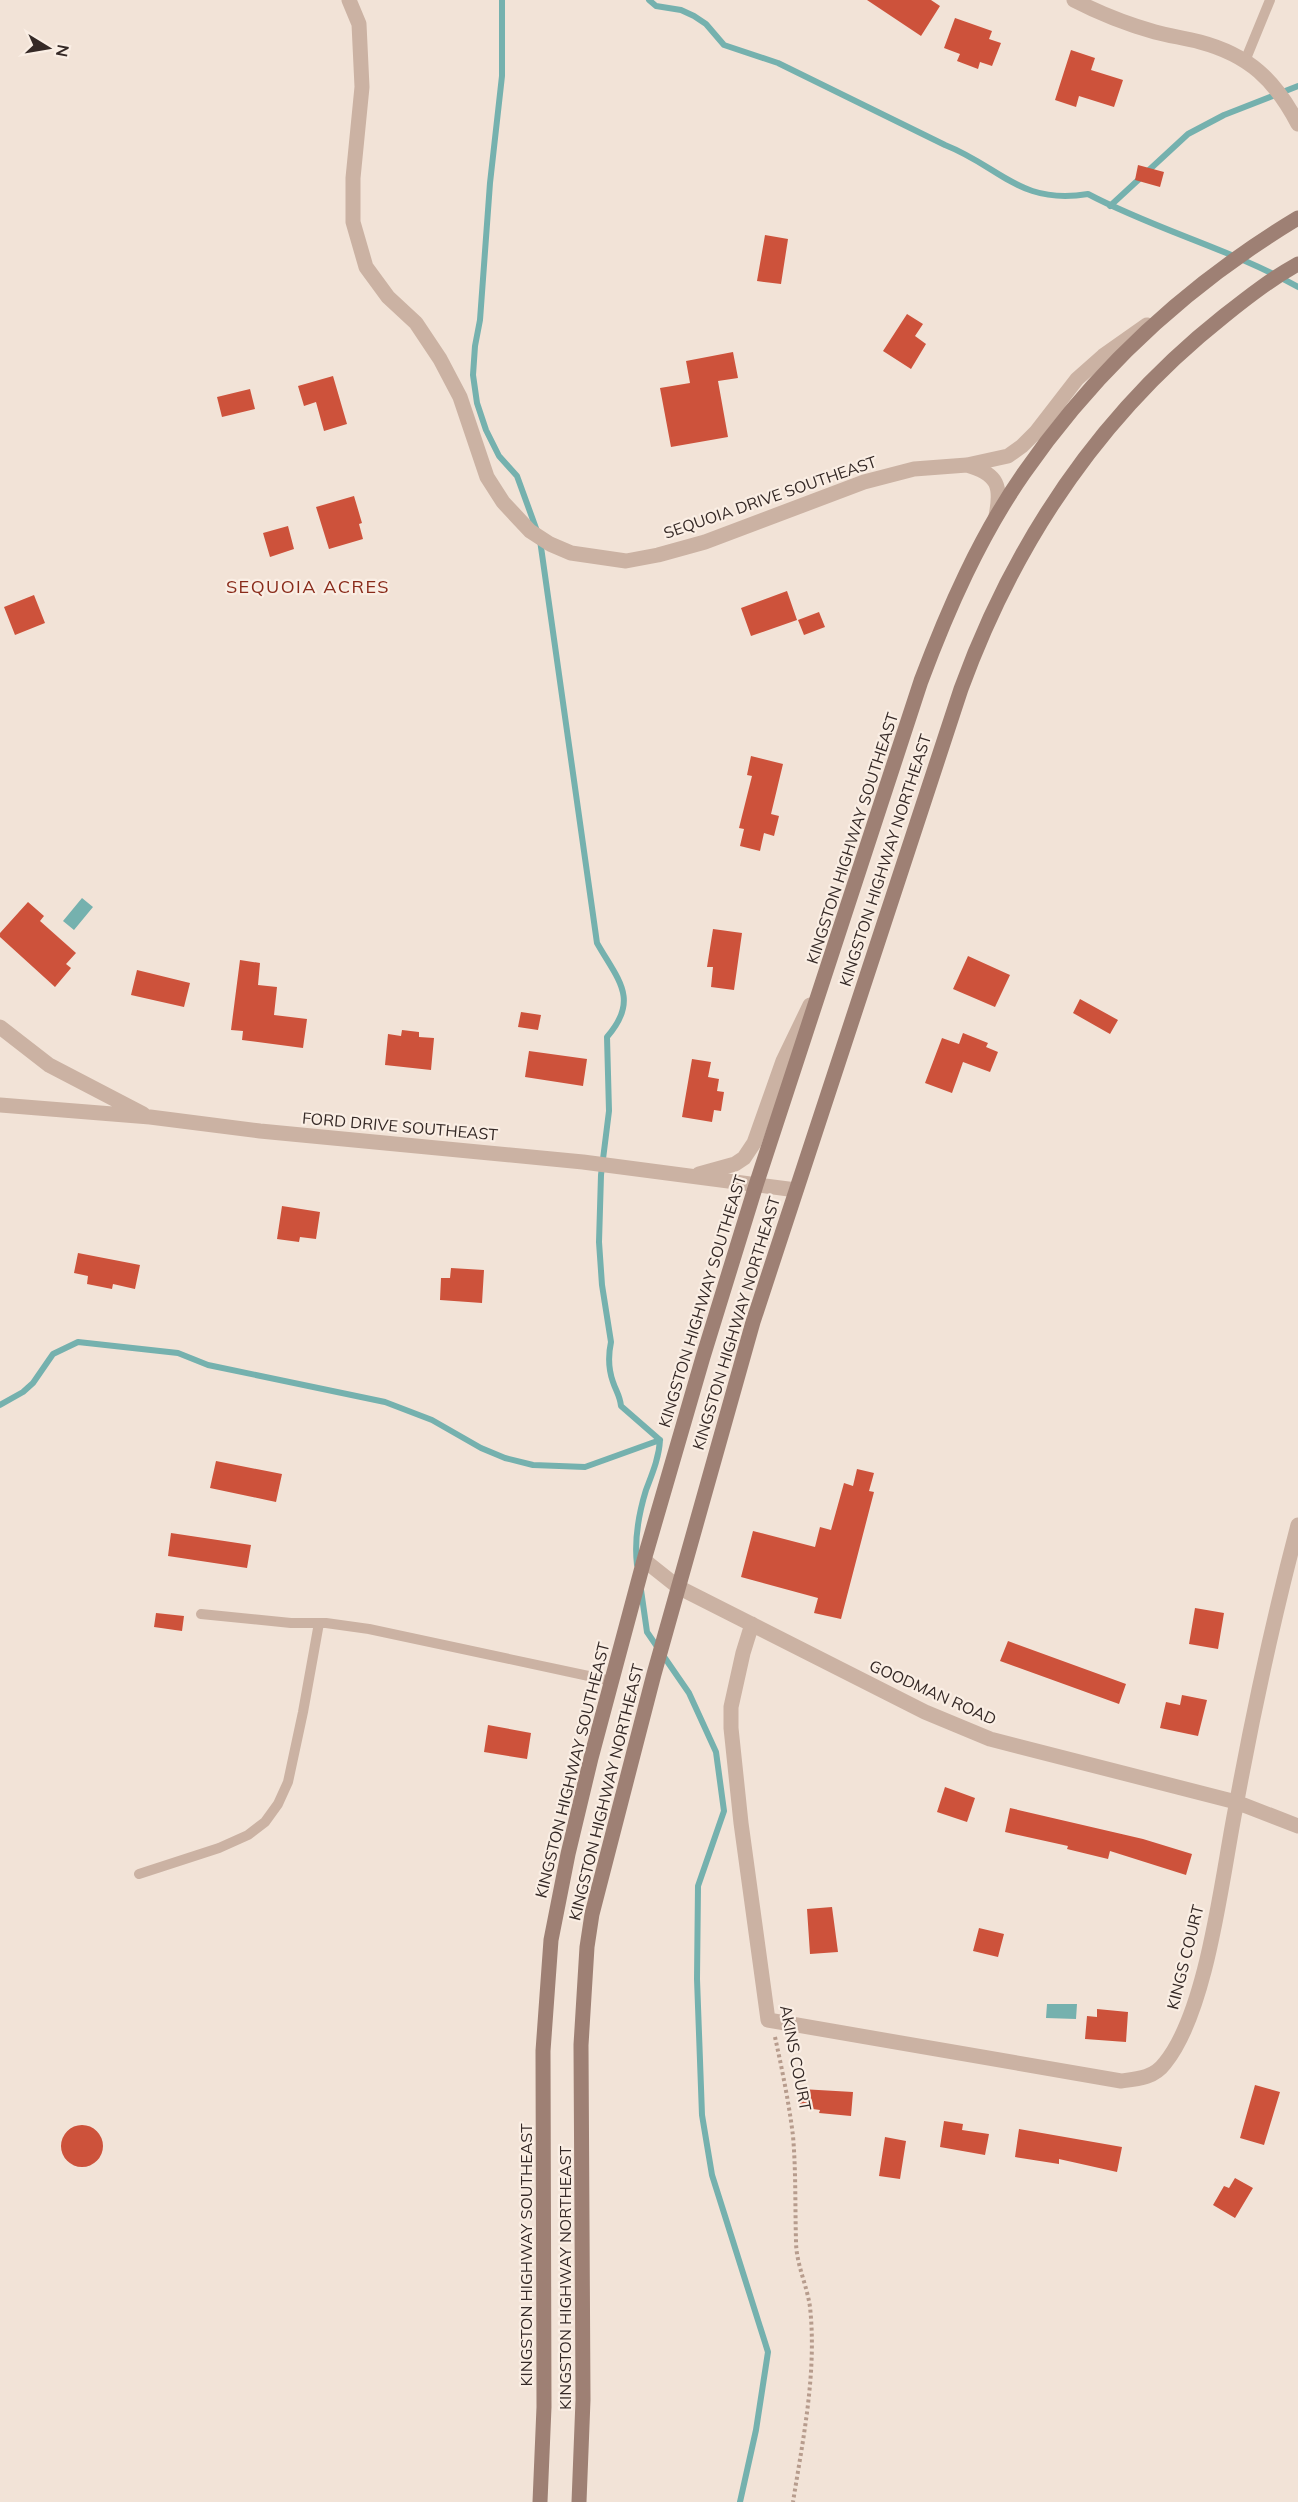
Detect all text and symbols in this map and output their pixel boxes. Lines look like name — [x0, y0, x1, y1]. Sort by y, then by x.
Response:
north arrow — [18, 18, 78, 78]
text: N — [52, 43, 74, 59]
street label: SEQUOIA DRIVE SOUTHEAST — [661, 451, 879, 543]
district label: SEQUOIA ACRES — [226, 575, 390, 598]
street label: KINGSTON HIGHWAY SOUTHEAST — [802, 709, 902, 966]
street label: KINGSTON HIGHWAY NORTHEAST — [835, 731, 935, 989]
street label: FORD DRIVE SOUTHEAST — [301, 1107, 499, 1145]
street label: KINGSTON HIGHWAY SOUTHEAST — [654, 1172, 750, 1430]
street label: KINGSTON HIGHWAY NORTHEAST — [688, 1193, 784, 1452]
street label: KINGSTON HIGHWAY SOUTHEAST — [530, 1640, 614, 1900]
street label: GOODMAN ROAD — [866, 1655, 1000, 1729]
street label: KINGSTON HIGHWAY NORTHEAST — [564, 1661, 648, 1923]
street label: KINGS COURT — [1162, 1902, 1208, 2011]
street label: AKINS COURT — [776, 2003, 816, 2113]
street label: KINGSTON HIGHWAY SOUTHEAST — [516, 2123, 536, 2387]
street label: KINGSTON HIGHWAY NORTHEAST — [555, 2146, 575, 2410]

